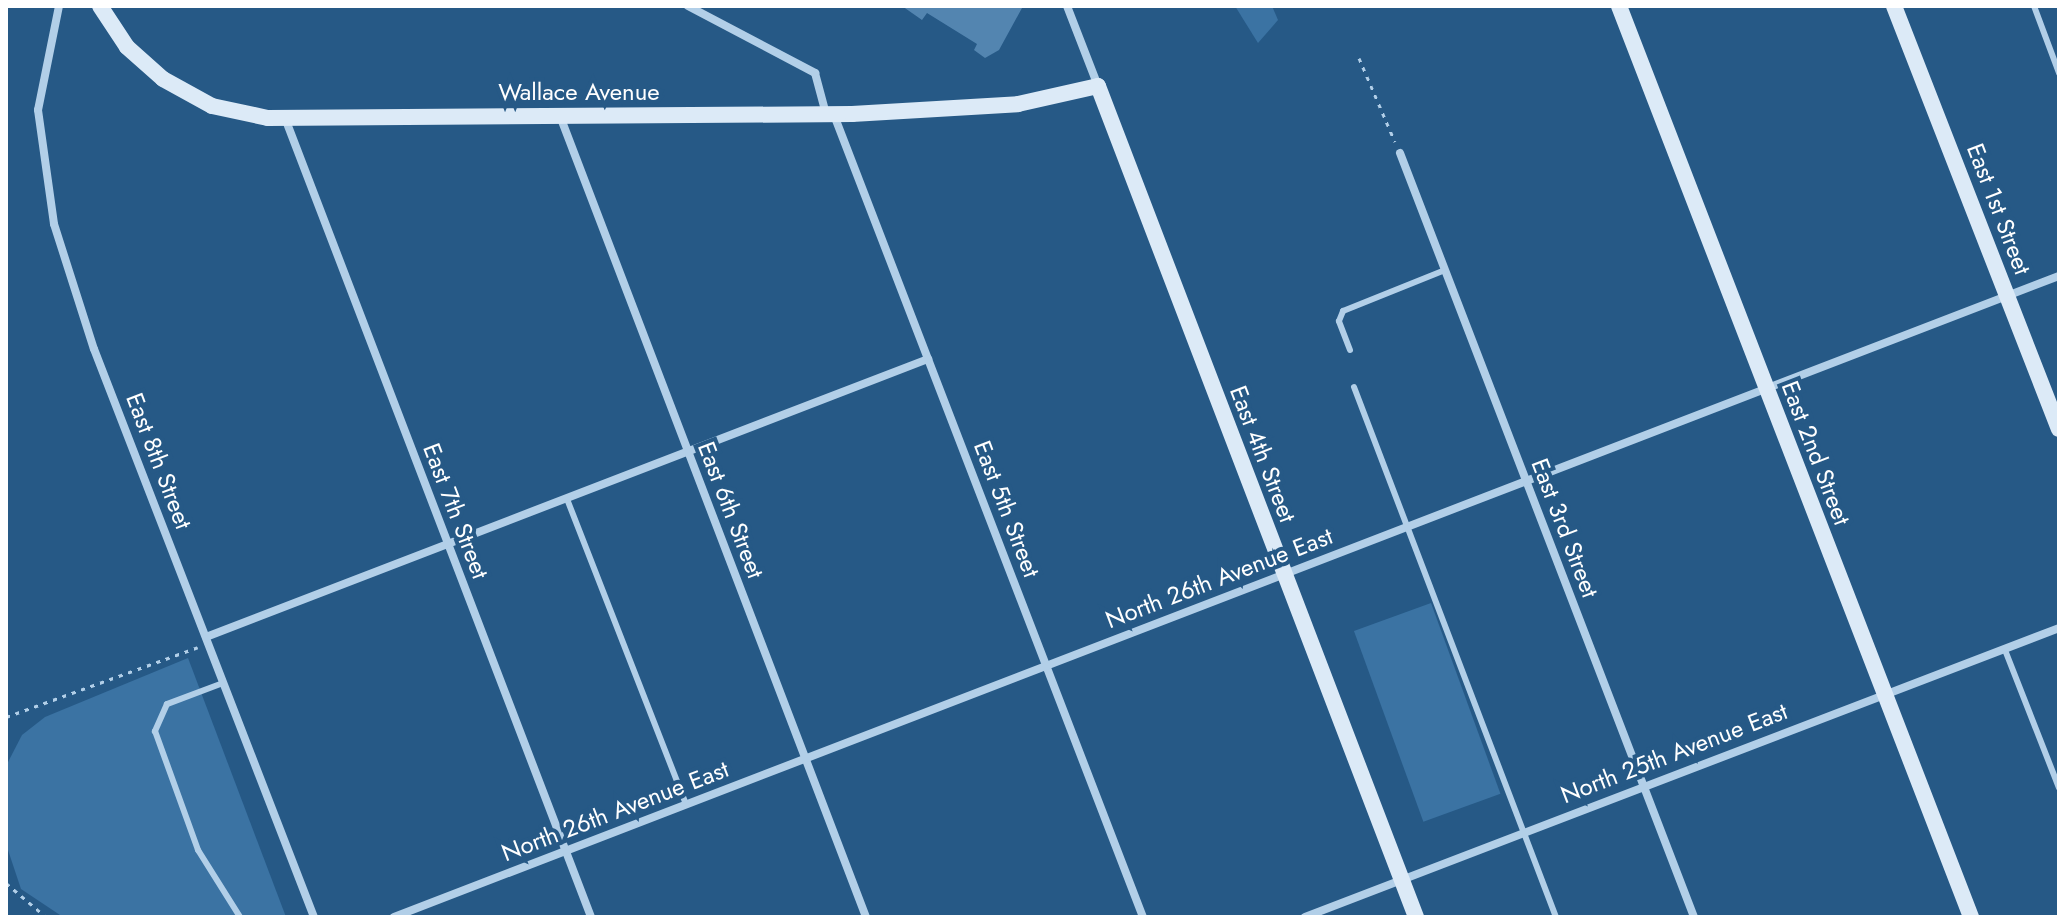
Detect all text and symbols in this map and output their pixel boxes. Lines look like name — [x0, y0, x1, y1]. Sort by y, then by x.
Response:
street label: Wallace Avenue — [498, 78, 660, 106]
street label: East 1st Street — [1961, 139, 2037, 279]
street label: East 2nd Street — [1775, 377, 1857, 529]
street label: East 4th Street — [1224, 382, 1302, 526]
street label: East 8th Street — [120, 389, 198, 533]
street label: East 5th Street — [968, 437, 1046, 581]
street label: East 6th Street — [692, 438, 770, 582]
street label: East 7th Street — [417, 439, 495, 583]
street label: East 3rd Street — [1525, 454, 1605, 602]
street label: North 26th Avenue East — [1101, 521, 1337, 635]
street label: North 25th Avenue East — [1557, 696, 1791, 810]
street label: North 26th Avenue East — [497, 754, 733, 868]

